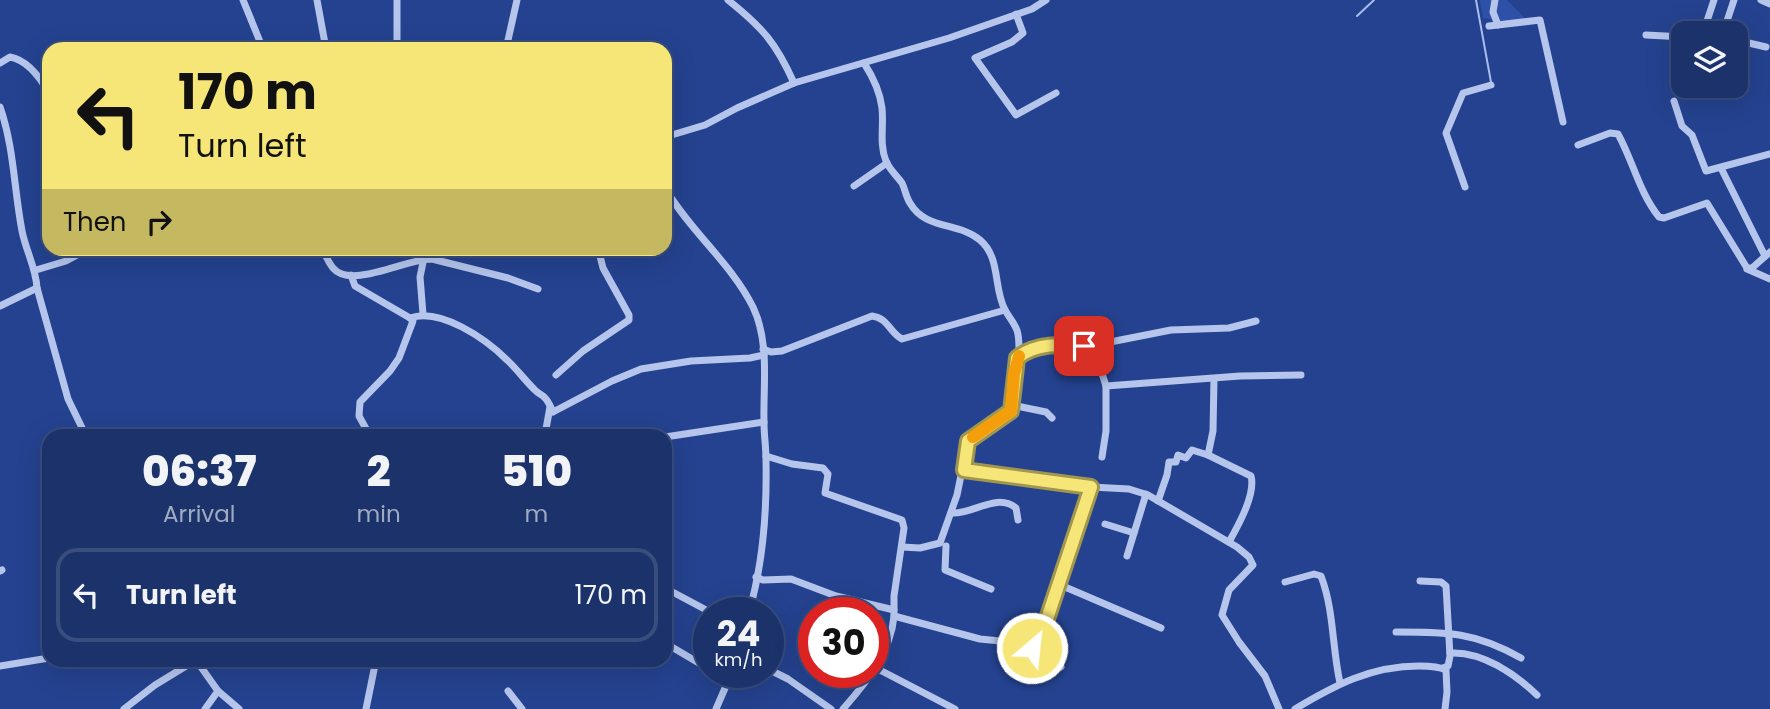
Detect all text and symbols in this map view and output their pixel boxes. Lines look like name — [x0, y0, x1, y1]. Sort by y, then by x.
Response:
map controls — [1671, 21, 1748, 98]
button: layers — [1671, 21, 1748, 98]
text: 170 m — [178, 58, 317, 126]
icon: left — [63, 70, 154, 161]
text: Turn left — [178, 123, 307, 168]
icon: right — [140, 203, 178, 241]
text: Then — [63, 204, 126, 240]
pin — [1054, 316, 1114, 376]
icon: arrive — [1065, 327, 1103, 365]
text: 06:37 — [142, 442, 257, 501]
text: 2 — [367, 442, 391, 501]
text: 510 — [501, 442, 572, 501]
text: Arrival — [163, 498, 235, 530]
text: min — [357, 498, 401, 530]
text: m — [524, 498, 548, 530]
icon: left — [67, 576, 105, 614]
text: Turn left — [126, 577, 237, 613]
text: 170 m — [574, 577, 647, 613]
speed limit sign: 30 — [798, 597, 889, 688]
text: 24 — [717, 609, 760, 658]
position arrow — [995, 611, 1069, 685]
text: km/h — [715, 647, 762, 672]

